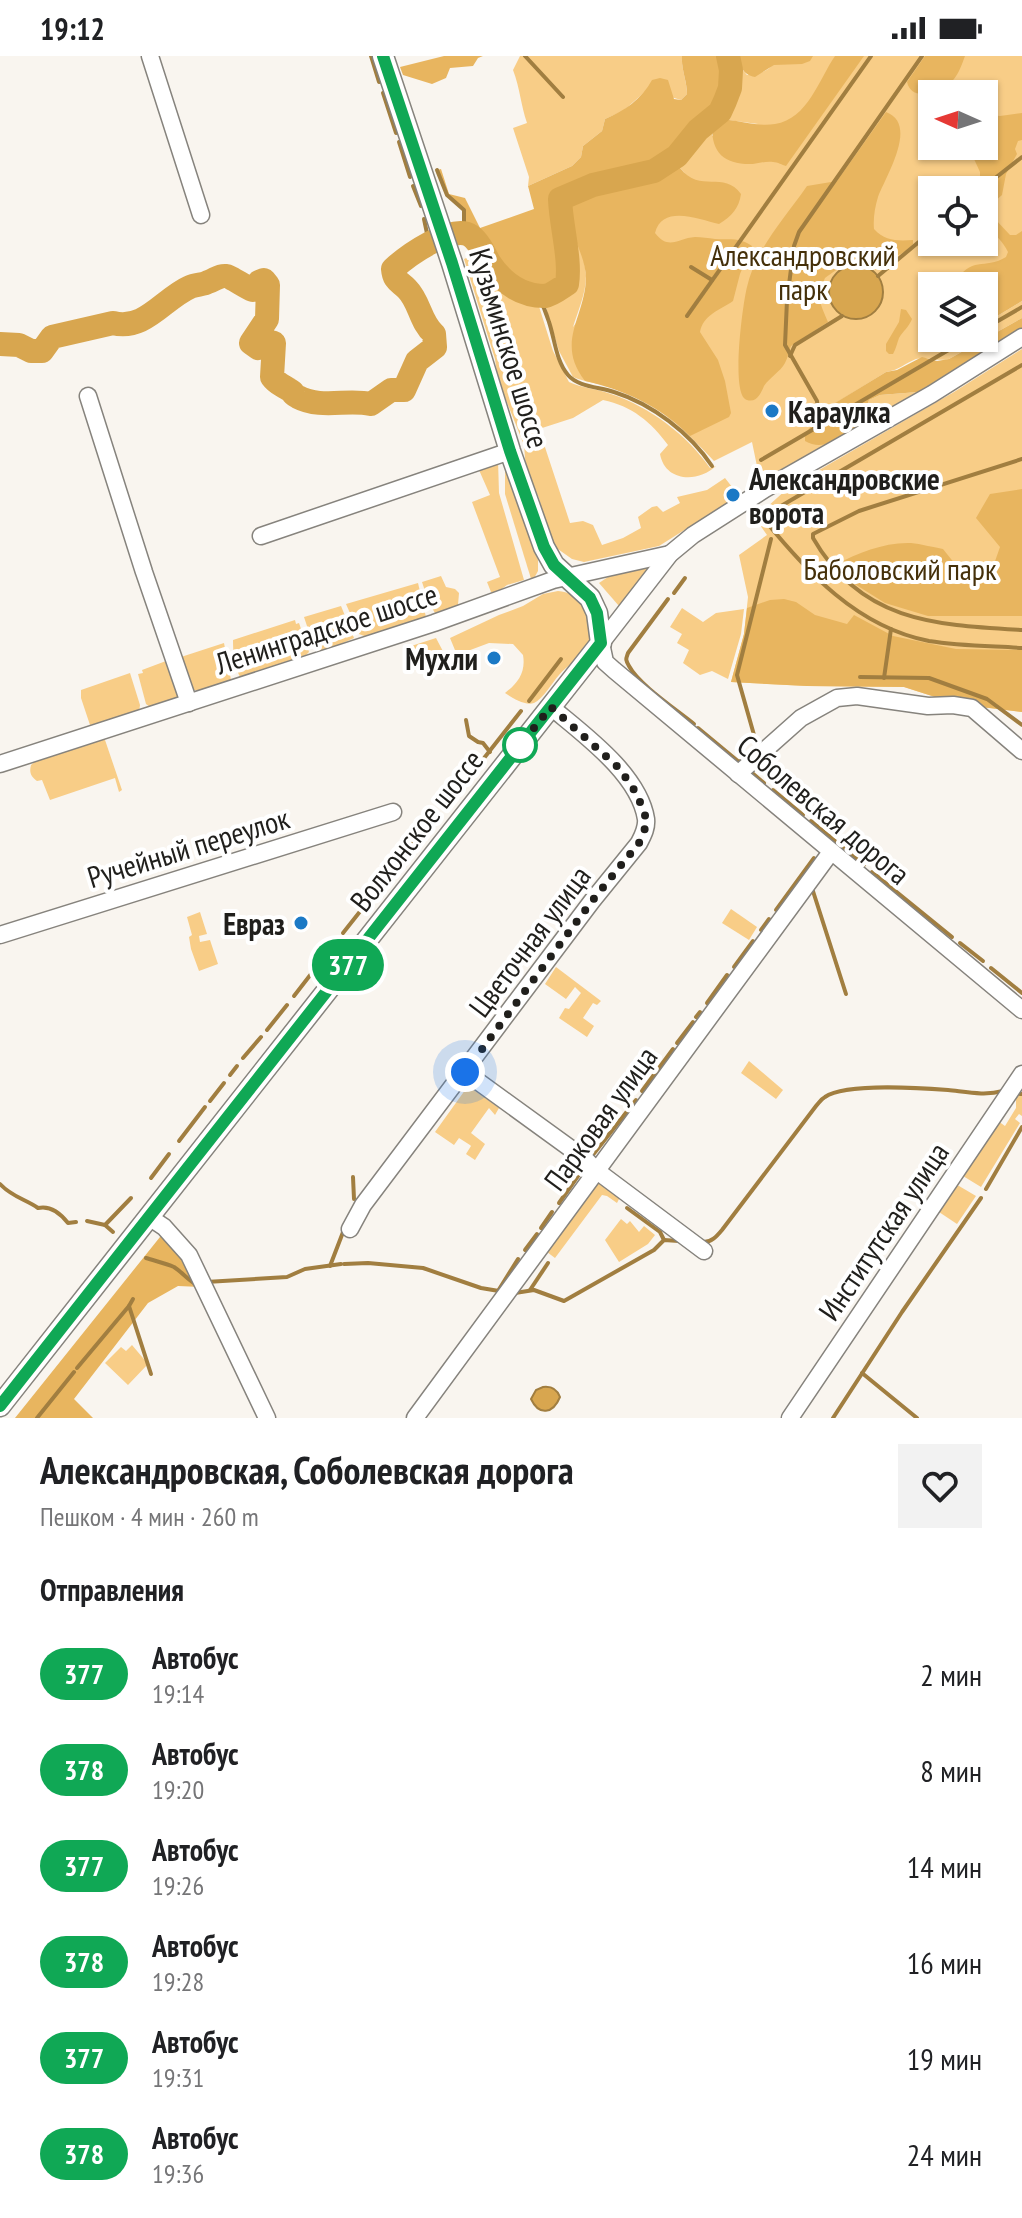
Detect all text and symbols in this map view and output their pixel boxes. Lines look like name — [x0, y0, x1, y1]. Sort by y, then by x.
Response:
text: 19:12 — [40, 9, 105, 48]
north arrow — [918, 80, 998, 160]
map controls — [918, 80, 998, 352]
button: locate — [918, 176, 998, 256]
park label: Александровский парк — [710, 235, 896, 308]
street label: Кузьминское шоссе — [461, 243, 559, 453]
button: layers — [918, 272, 998, 352]
place label: Караулка — [788, 392, 891, 431]
marker: Караулка — [763, 402, 781, 420]
place label: Александровские ворота — [748, 459, 940, 532]
marker: Александровские ворота — [724, 486, 742, 504]
park label: Баболовский парк — [803, 549, 997, 588]
street label: Ленинградское шоссе — [209, 574, 442, 683]
place label: Мухли — [405, 639, 478, 678]
marker: Мухли — [485, 649, 503, 667]
street label: Соболевская дорога — [730, 725, 918, 893]
unlabelled marker — [503, 728, 537, 762]
street label: Волхонское шоссе — [341, 741, 491, 919]
street label: Ручейный переулок — [82, 798, 294, 896]
street label: Цветочная улица — [459, 858, 599, 1024]
place label: Евраз — [223, 904, 285, 943]
marker: Евраз — [292, 914, 310, 932]
line badge: 377 — [302, 939, 394, 991]
text: 377 — [328, 946, 368, 983]
street label: Парковая улица — [535, 1038, 665, 1198]
your location — [445, 1052, 485, 1092]
street label: Институтская улица — [809, 1135, 957, 1327]
button: heart — [898, 1444, 982, 1528]
text: Александровская, Соболевская дорога — [40, 1445, 574, 1494]
text: Пешком · 4 мин · 260 m — [40, 1500, 259, 1533]
text: Отправления — [40, 1570, 184, 1609]
text: Автобус — [152, 1638, 239, 1677]
text: 377 — [64, 1655, 104, 1692]
text: 2 мин — [920, 1655, 982, 1694]
text: 19:14 — [152, 1677, 204, 1710]
text: Автобус — [152, 1734, 239, 1773]
text: 378 — [64, 1751, 104, 1788]
text: 8 мин — [920, 1751, 982, 1790]
text: 19:20 — [152, 1773, 204, 1806]
text: Автобус — [152, 1830, 239, 1869]
text: 377 — [64, 1847, 104, 1884]
text: 14 мин — [907, 1847, 982, 1886]
text: 19:26 — [152, 1869, 204, 1902]
text: Автобус — [152, 1926, 239, 1965]
text: 378 — [64, 1943, 104, 1980]
text: 16 мин — [907, 1943, 982, 1982]
text: 19:28 — [152, 1965, 204, 1998]
text: Автобус — [152, 2022, 239, 2061]
text: 377 — [64, 2039, 104, 2076]
text: 19 мин — [907, 2039, 982, 2078]
text: 19:31 — [152, 2061, 204, 2094]
text: Автобус — [152, 2118, 239, 2157]
text: 378 — [64, 2135, 104, 2172]
text: 24 мин — [907, 2135, 982, 2174]
text: 19:36 — [152, 2157, 204, 2190]

